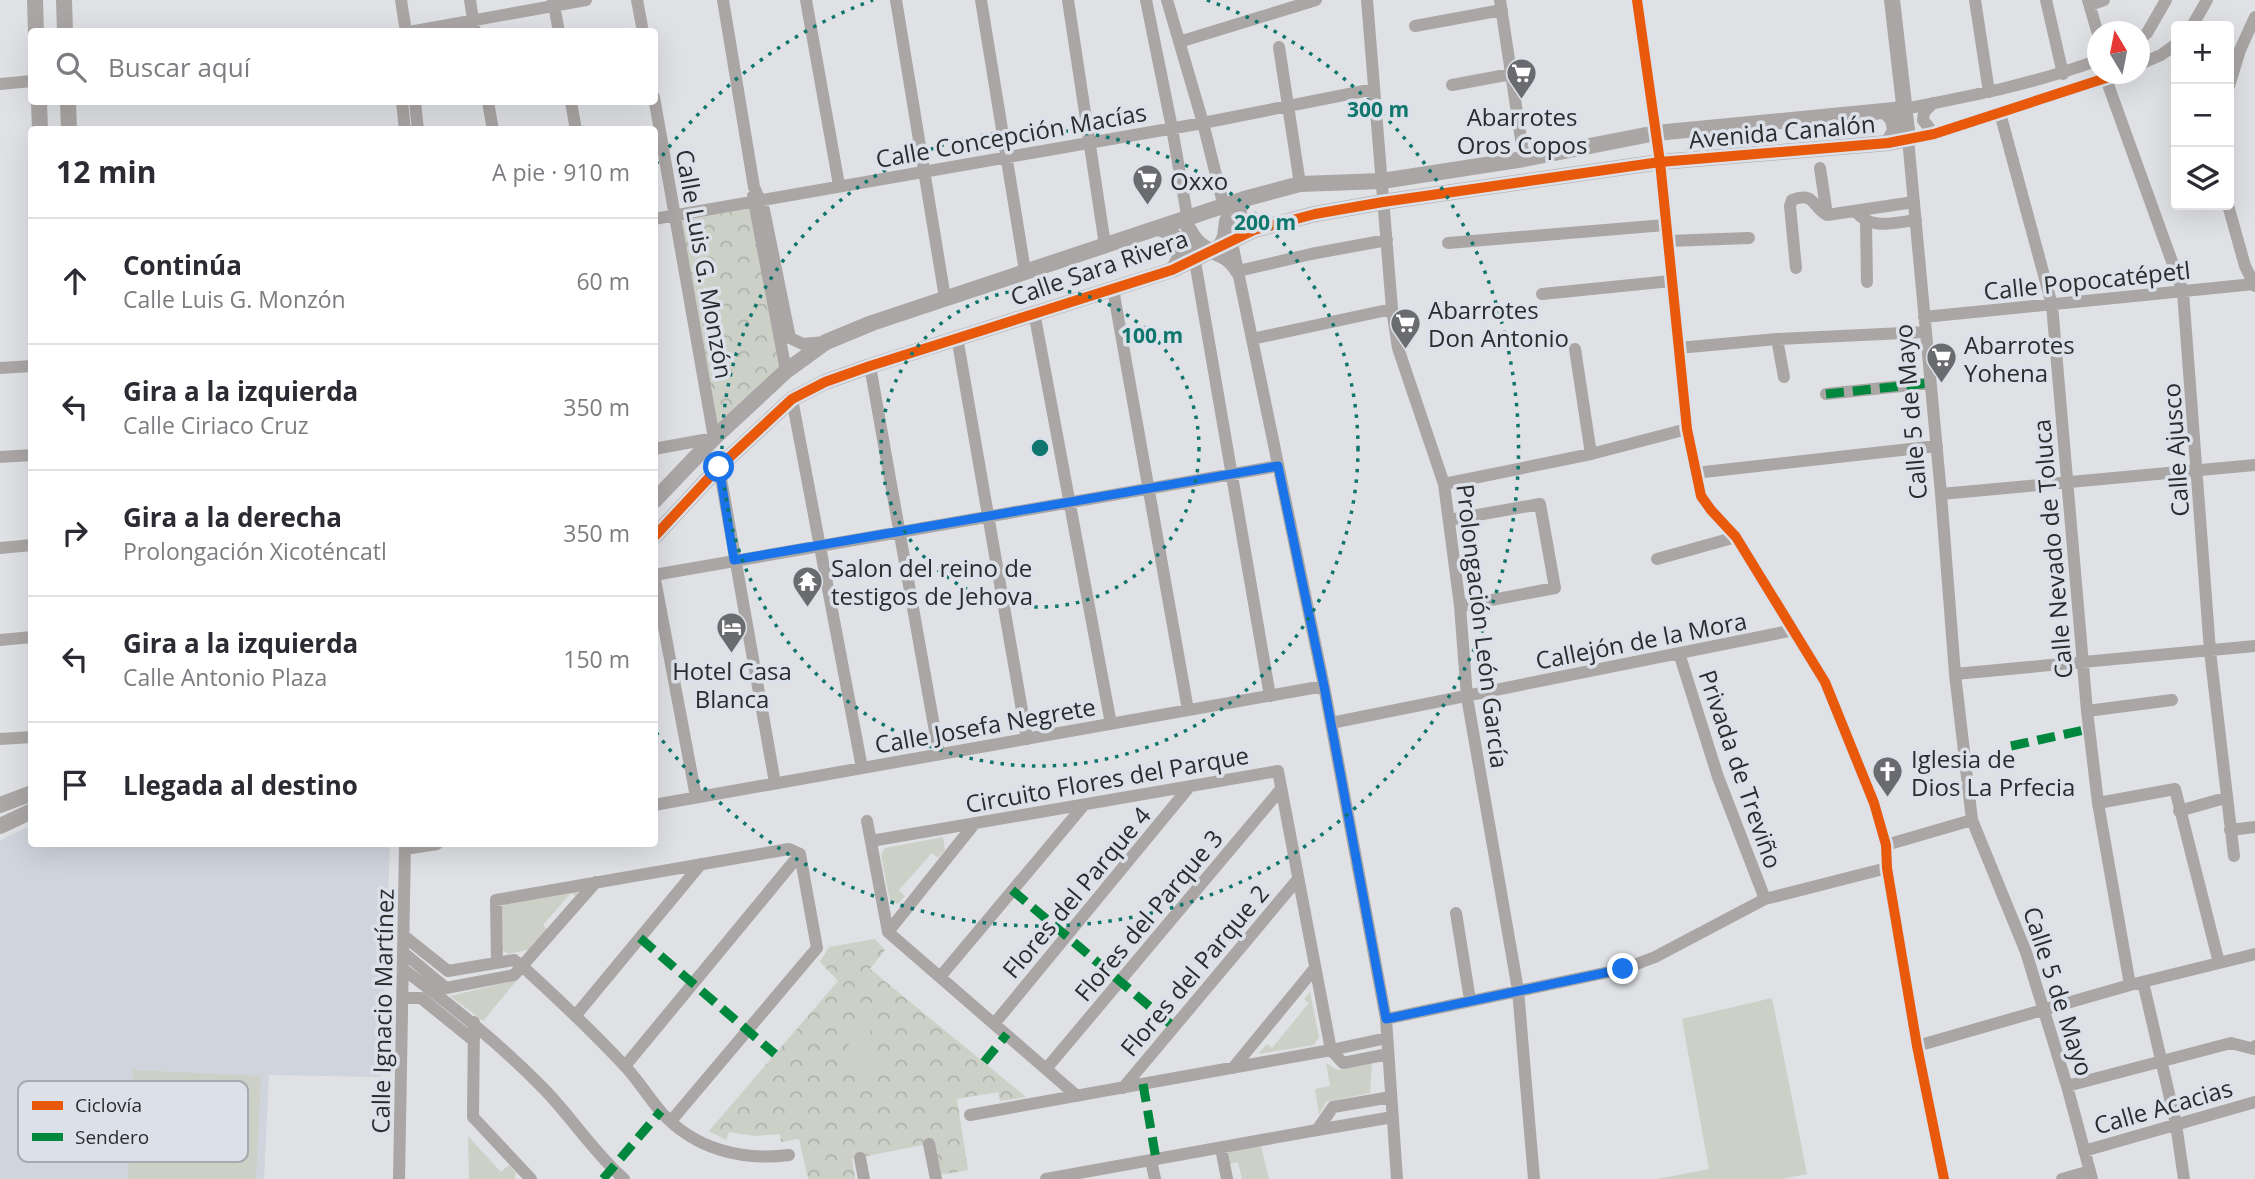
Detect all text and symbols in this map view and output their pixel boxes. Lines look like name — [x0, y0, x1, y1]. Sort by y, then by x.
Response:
north arrow — [2087, 21, 2150, 84]
map controls — [2171, 21, 2234, 210]
button: + — [2171, 21, 2234, 84]
search box — [28, 28, 658, 105]
icon: search — [52, 48, 90, 86]
text: Buscar aquí — [108, 49, 250, 85]
supermarket icon: Abarrotes Oros Copos — [1505, 57, 1539, 101]
button: − — [2171, 84, 2234, 147]
street label: Calle Concepción Macías — [873, 95, 1149, 175]
text: 300 m — [1347, 95, 1409, 123]
place label: Abarrotes Oros Copos — [1457, 100, 1587, 161]
street label: Avenida Canalón — [1687, 106, 1877, 156]
street label: Calle Luis G. Monzón — [669, 147, 741, 381]
button: layers — [2171, 147, 2234, 210]
text: 12 min — [56, 151, 156, 192]
text: A pie · 910 m — [492, 156, 630, 188]
supermarket icon: Oxxo — [1130, 163, 1164, 207]
place label: Oxxo — [1170, 164, 1228, 197]
text: 200 m — [1234, 208, 1296, 236]
street label: Calle Sara Rivera — [1006, 221, 1192, 313]
text: Continúa — [123, 247, 242, 283]
street label: Calle Popocatépetl — [1982, 253, 2192, 307]
icon: ahead — [56, 262, 94, 300]
text: 60 m — [576, 265, 630, 297]
text: Calle Luis G. Monzón — [123, 283, 346, 315]
place label: Abarrotes Don Antonio — [1428, 293, 1569, 354]
supermarket icon: Abarrotes Don Antonio — [1388, 306, 1422, 350]
text: 100 m — [1121, 321, 1183, 349]
street label: Calle 5 de Mayo — [1886, 323, 1934, 501]
place label: Abarrotes Yohena — [1964, 328, 2075, 389]
supermarket icon: Abarrotes Yohena — [1924, 341, 1958, 385]
text: Gira a la izquierda — [123, 373, 358, 409]
street label: Calle Ajusco — [2154, 382, 2196, 518]
icon: left — [56, 388, 94, 426]
text: 350 m — [563, 391, 630, 423]
text: Calle Ciriaco Cruz — [123, 409, 309, 441]
street label: Calle Nevado de Toluca — [2024, 418, 2080, 680]
centre of rings — [1028, 436, 1052, 460]
route start — [703, 451, 734, 482]
street label: Prolongación León García — [1449, 482, 1517, 770]
text: Gira a la derecha — [123, 499, 342, 535]
icon: right — [56, 514, 94, 552]
text: 350 m — [563, 517, 630, 549]
text: Prolongación Xicoténcatl — [123, 535, 387, 567]
place label: Salon del reino de testigos de Jehova — [831, 551, 1033, 612]
temple icon: Salon del reino de testigos de Jehova — [791, 564, 825, 608]
street label: Callejón de la Mora — [1532, 603, 1750, 677]
hotel icon: Hotel Casa Blanca — [715, 611, 749, 655]
text: Gira a la izquierda — [123, 625, 358, 661]
icon: left — [56, 640, 94, 678]
text: 150 m — [563, 643, 630, 675]
place label: Hotel Casa Blanca — [672, 654, 792, 715]
text: Calle Antonio Plaza — [123, 661, 327, 693]
street label: Privada de Treviño — [1692, 665, 1790, 873]
street label: Calle Josefa Negrete — [872, 689, 1098, 761]
street label: Circuito Flores del Parque — [963, 738, 1251, 820]
place label: Iglesia de Dios La Prfecia — [1911, 742, 2075, 803]
church icon: Iglesia de Dios La Prfecia — [1871, 755, 1905, 799]
icon: arrive — [56, 766, 94, 804]
text: Llegada al destino — [123, 767, 358, 803]
street label: Flores del Parque 4 — [994, 799, 1158, 985]
street label: Flores del Parque 3 — [1066, 822, 1230, 1008]
street label: Flores del Parque 2 — [1112, 877, 1276, 1063]
street label: Calle Ignacio Martínez — [363, 888, 401, 1134]
street label: Calle 5 de Mayo — [2016, 902, 2102, 1080]
route end — [1607, 953, 1638, 984]
street label: Calle Acacias — [2090, 1070, 2236, 1142]
legend — [18, 1081, 248, 1162]
text: Ciclovía — [75, 1092, 142, 1118]
text: Sendero — [75, 1124, 149, 1150]

